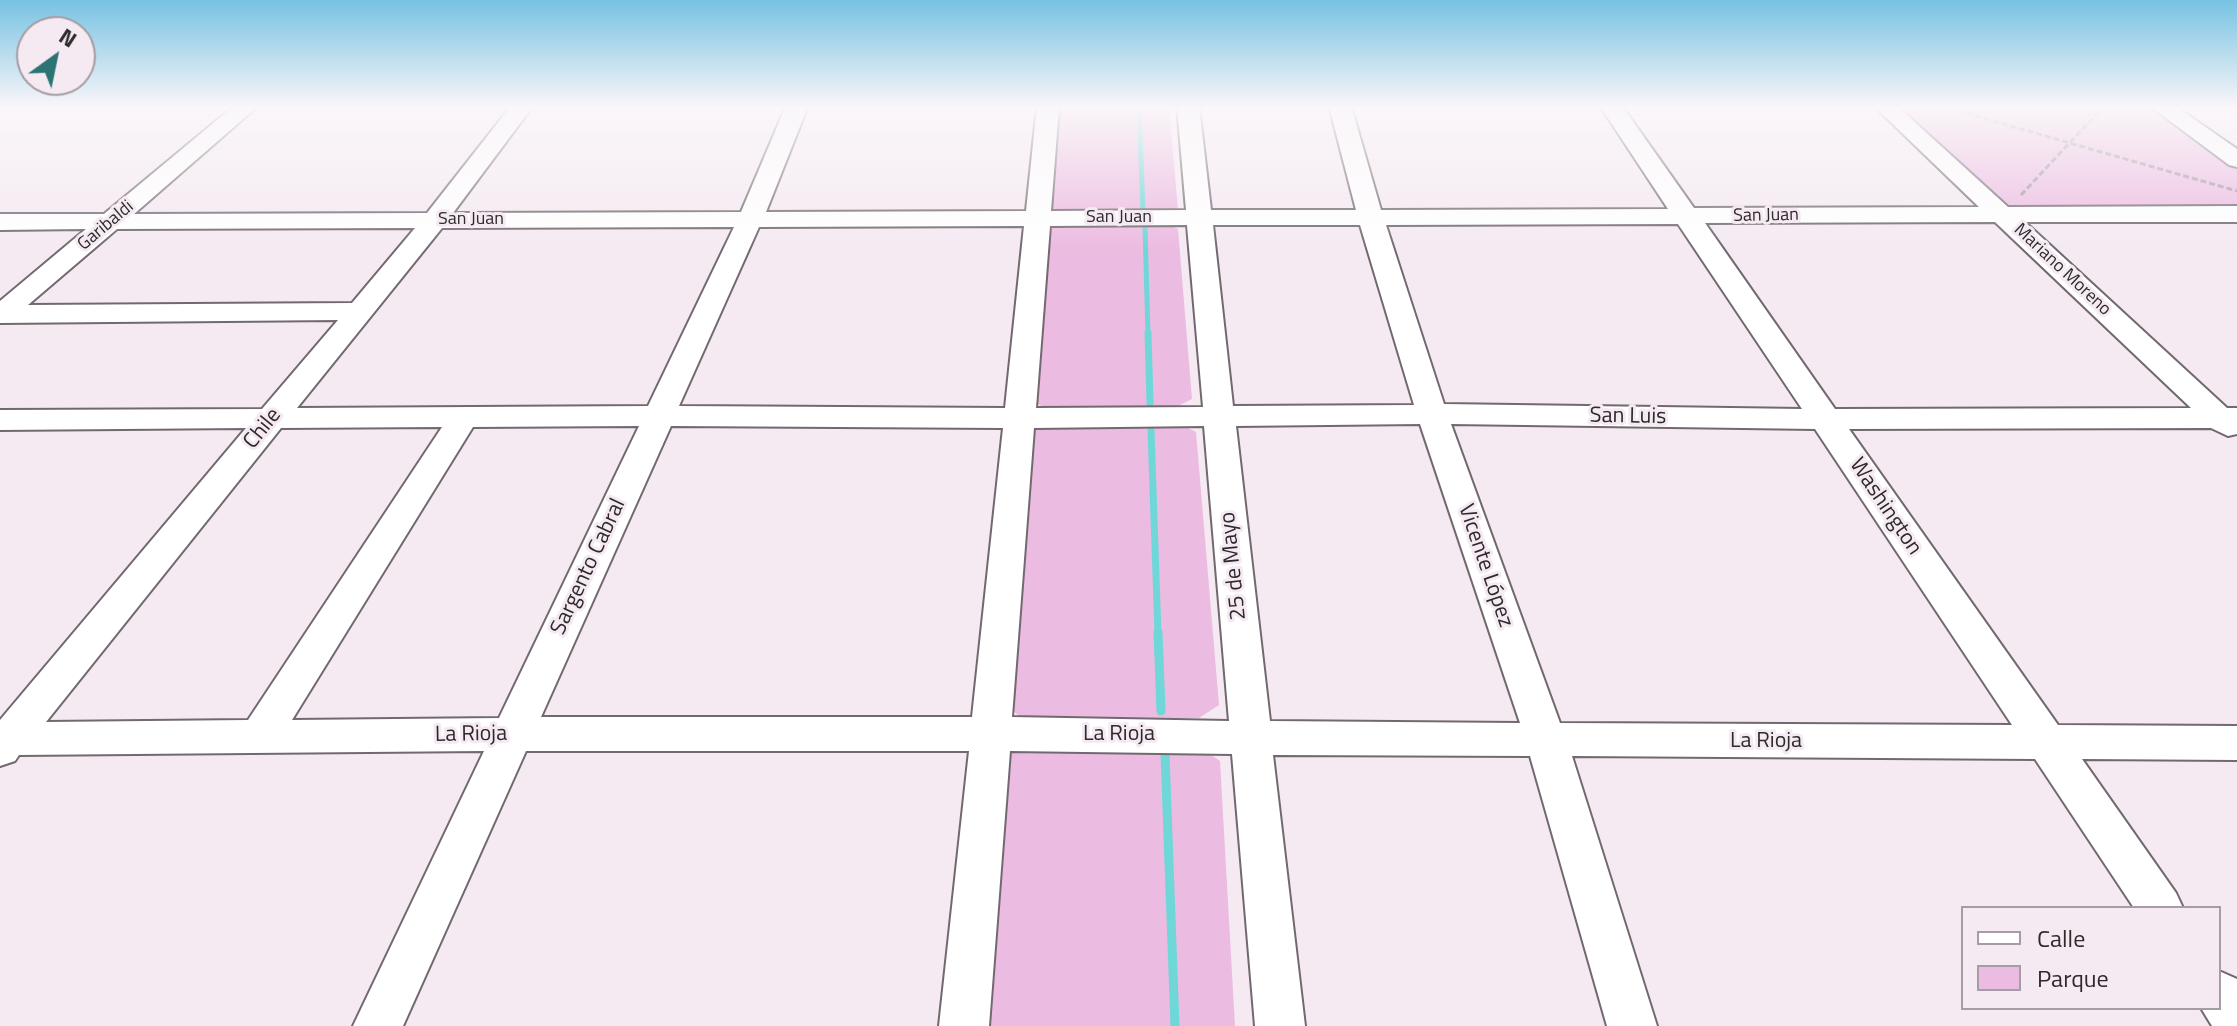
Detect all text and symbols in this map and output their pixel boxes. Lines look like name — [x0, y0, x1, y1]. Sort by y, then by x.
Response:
north arrow — [16, 16, 96, 96]
text: N — [52, 19, 84, 56]
street label: Garibaldi — [74, 196, 138, 256]
street label: San Juan — [1733, 205, 1799, 227]
street label: San Juan — [1086, 207, 1152, 229]
street label: San Juan — [438, 209, 504, 231]
street label: Mariano Moreno — [2009, 219, 2115, 321]
street label: Chile — [239, 403, 287, 455]
street label: San Luis — [1589, 403, 1667, 431]
street label: Washington — [1843, 453, 1927, 561]
street label: Sargento Cabral — [546, 495, 632, 639]
street label: Vicente López — [1452, 501, 1518, 631]
street label: 25 de Mayo — [1215, 511, 1253, 621]
street label: La Rioja — [435, 721, 507, 749]
street label: La Rioja — [1083, 722, 1155, 748]
street label: La Rioja — [1730, 729, 1802, 755]
legend — [1961, 906, 2221, 1010]
text: Calle — [2037, 920, 2085, 956]
text: Parque — [2037, 960, 2109, 996]

